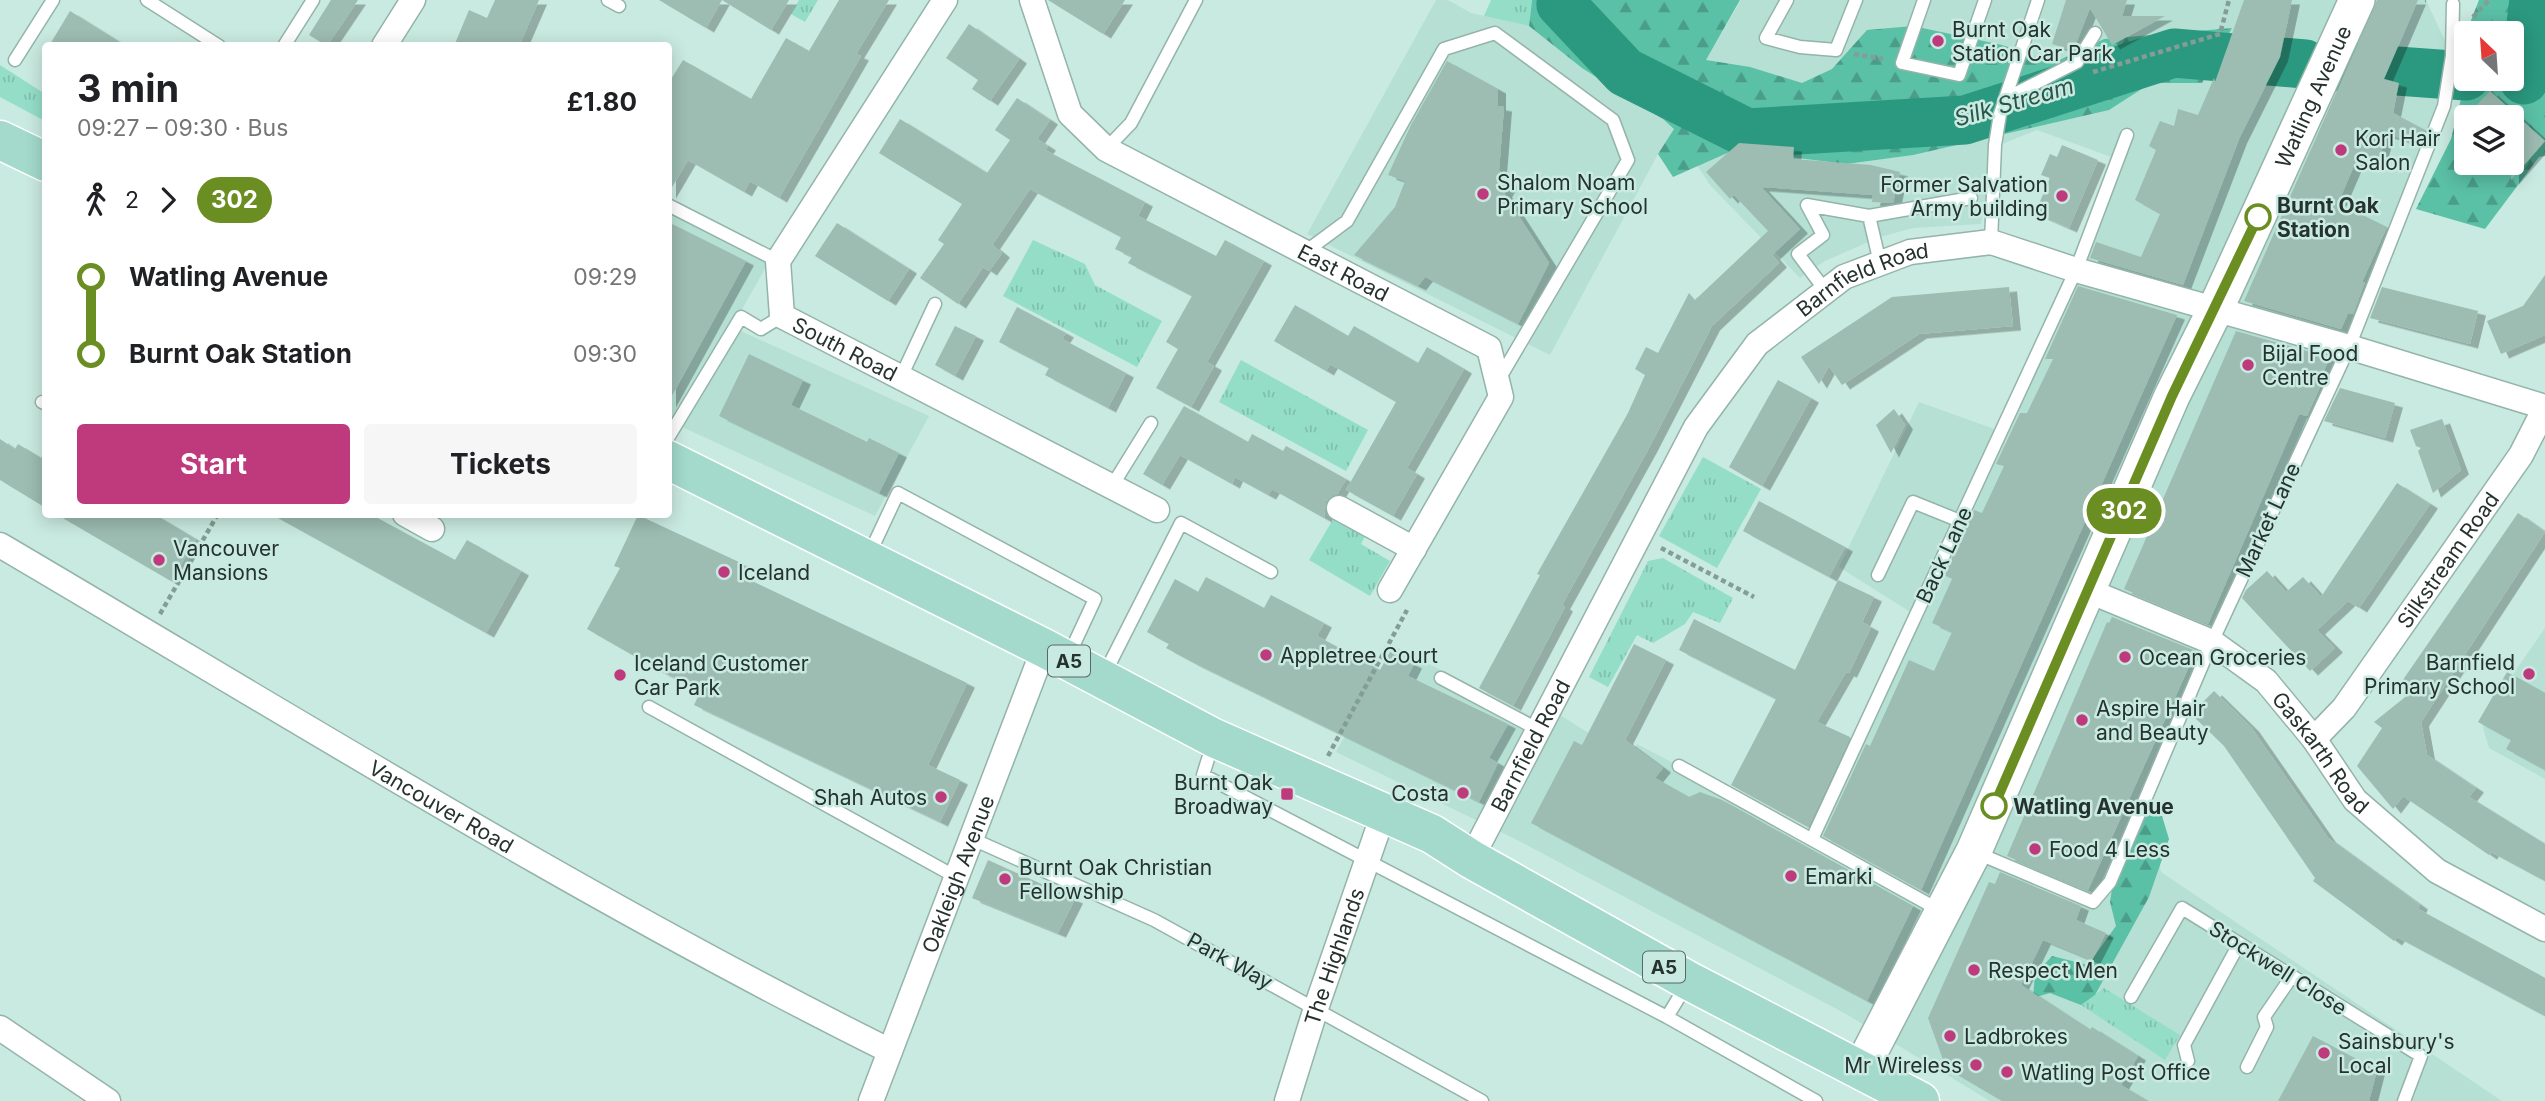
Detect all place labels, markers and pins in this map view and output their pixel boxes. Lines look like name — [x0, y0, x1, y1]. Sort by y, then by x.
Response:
place label: Burnt Oak Station Car Park — [1952, 17, 2113, 66]
marker: Burnt Oak Station Car Park — [1930, 33, 1946, 49]
place label: Kori Hair Salon — [2355, 126, 2441, 175]
marker: Kori Hair Salon — [2333, 142, 2349, 158]
place label: Shalom Noam Primary School — [1497, 170, 1648, 219]
place label: Former Salvation Army building — [1880, 172, 2048, 221]
marker: Shalom Noam Primary School — [1475, 186, 1491, 202]
marker: Former Salvation Army building — [2054, 188, 2070, 204]
place label: Burnt Oak Station — [2277, 193, 2380, 242]
marker: Burnt Oak Station — [2245, 204, 2271, 230]
place label: Bijal Food Centre — [2262, 341, 2358, 390]
marker: Bijal Food Centre — [2240, 357, 2256, 373]
place label: Vancouver Mansions — [173, 536, 279, 585]
marker: Vancouver Mansions — [151, 552, 167, 568]
place label: Iceland — [738, 560, 810, 585]
marker: Iceland — [716, 564, 732, 580]
place label: Appletree Court — [1280, 643, 1438, 668]
place label: Ocean Groceries — [2139, 645, 2306, 670]
marker: Appletree Court — [1258, 647, 1274, 663]
marker: Ocean Groceries — [2117, 649, 2133, 665]
place label: Barnfield Primary School — [2364, 650, 2515, 699]
place label: Iceland Customer Car Park — [634, 651, 809, 700]
marker: Barnfield Primary School — [2521, 666, 2537, 682]
marker: Iceland Customer Car Park — [612, 667, 628, 683]
place label: Aspire Hair and Beauty — [2096, 696, 2209, 745]
marker: Aspire Hair and Beauty — [2074, 712, 2090, 728]
place label: Burnt Oak Broadway — [1174, 770, 1273, 819]
place label: Costa — [1391, 781, 1449, 806]
place label: Shah Autos — [814, 785, 927, 810]
marker: Costa — [1455, 785, 1471, 801]
marker: Burnt Oak Broadway — [1279, 786, 1295, 802]
marker: Shah Autos — [933, 789, 949, 805]
marker: Watling Avenue — [1981, 793, 2007, 819]
place label: Watling Avenue — [2013, 794, 2174, 819]
place label: Food 4 Less — [2049, 837, 2170, 862]
marker: Food 4 Less — [2027, 841, 2043, 857]
place label: Burnt Oak Christian Fellowship — [1019, 855, 1212, 904]
place label: Emarki — [1805, 864, 1873, 889]
marker: Emarki — [1783, 868, 1799, 884]
marker: Burnt Oak Christian Fellowship — [997, 871, 1013, 887]
place label: Respect Men — [1988, 958, 2118, 983]
marker: Respect Men — [1966, 962, 1982, 978]
place label: Ladbrokes — [1964, 1024, 2068, 1049]
marker: Ladbrokes — [1942, 1028, 1958, 1044]
place label: Sainsbury's Local — [2338, 1029, 2455, 1078]
marker: Sainsbury's Local — [2316, 1045, 2332, 1061]
place label: Mr Wireless — [1844, 1053, 1962, 1078]
marker: Mr Wireless — [1968, 1057, 1984, 1073]
place label: Watling Post Office — [2021, 1060, 2211, 1085]
marker: Watling Post Office — [1999, 1064, 2015, 1080]

